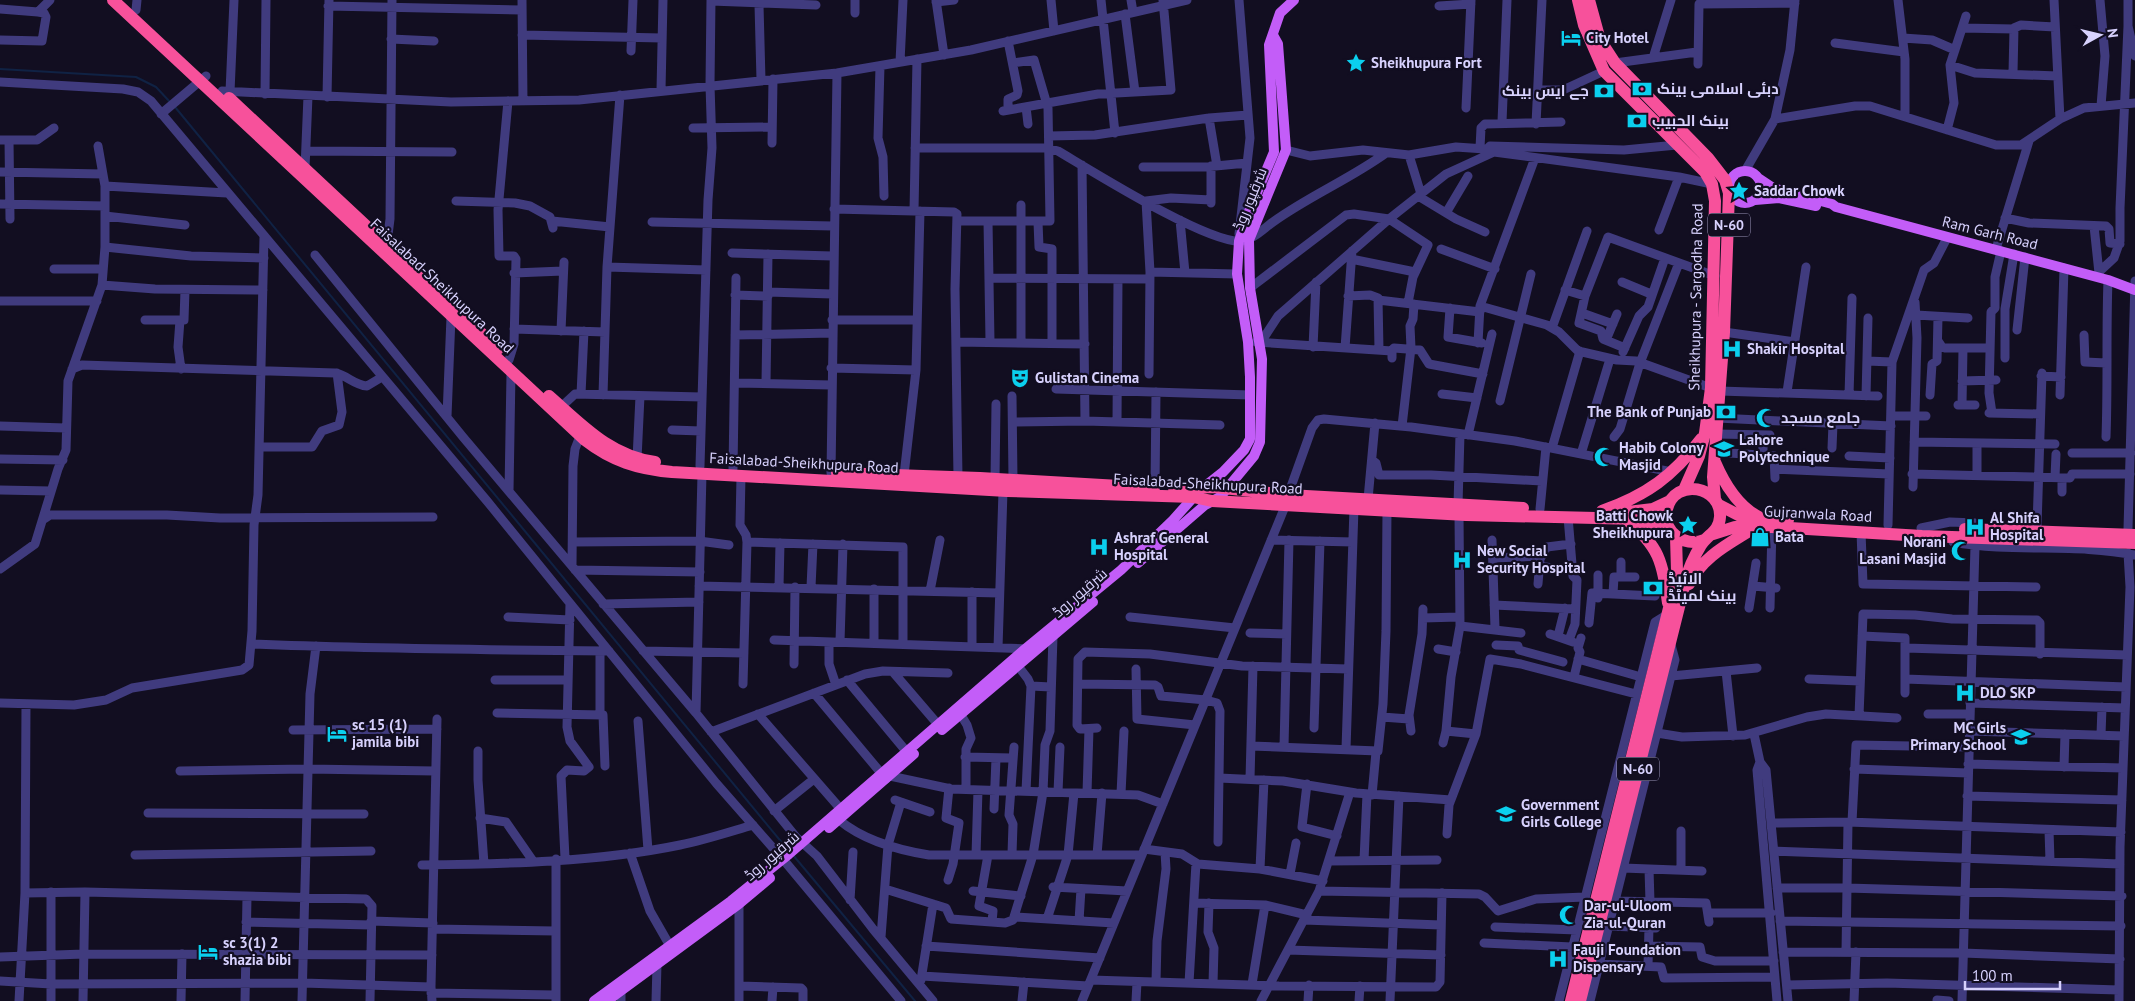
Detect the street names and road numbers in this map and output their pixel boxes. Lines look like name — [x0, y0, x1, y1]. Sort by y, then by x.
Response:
street label: شرقپور روڈ — [1228, 165, 1272, 233]
street label: Sheikhupura - Sargodha Road — [1684, 203, 1707, 391]
street label: Ram Garh Road — [1940, 211, 2040, 254]
street label: Faisalabad-Sheikhupura Road — [367, 214, 518, 357]
road number: N-60 — [1708, 214, 1750, 236]
street label: Faisalabad-Sheikhupura Road — [709, 448, 899, 477]
street label: Faisalabad-Sheikhupura Road — [1113, 469, 1303, 498]
street label: Gujranwala Road — [1764, 501, 1872, 526]
street label: شرقپور روڈ — [1048, 564, 1112, 622]
road number: N-60 — [1617, 758, 1659, 781]
street label: شرقپور روڈ — [740, 827, 804, 885]

